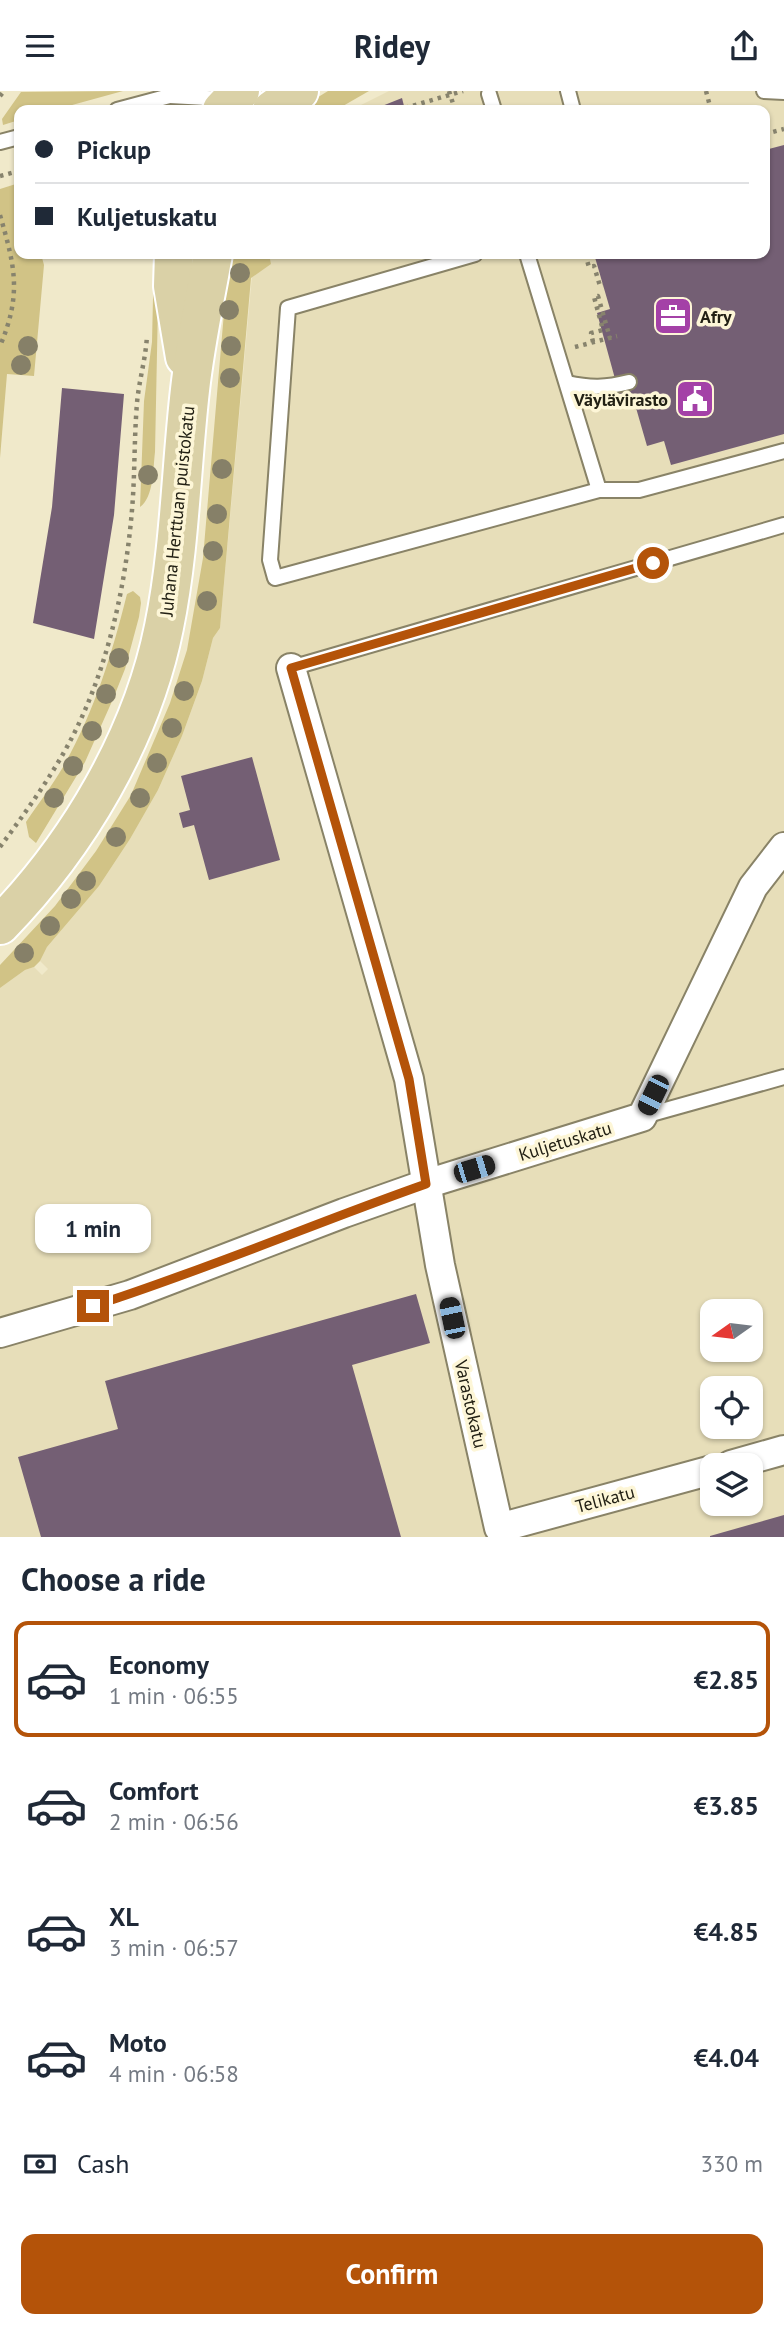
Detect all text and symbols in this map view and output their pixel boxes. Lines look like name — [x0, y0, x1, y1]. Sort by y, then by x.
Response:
text: Ridey — [354, 25, 430, 67]
icon: menu — [21, 27, 59, 65]
icon: share — [725, 27, 763, 65]
text: Pickup — [77, 133, 151, 166]
text: Kuljetuskatu — [77, 200, 217, 233]
office icon: Afry — [652, 295, 694, 337]
place label: Afry — [700, 305, 732, 328]
public building icon: Väylävirasto — [674, 378, 716, 420]
place label: Väylävirasto — [573, 388, 668, 411]
street label: Juhana Herttuan puistokatu — [154, 405, 199, 618]
route start — [637, 547, 669, 579]
car — [635, 1072, 672, 1118]
street label: Kuljetuskatu — [516, 1116, 614, 1166]
car — [451, 1153, 498, 1185]
callout: 1 min — [35, 1205, 151, 1253]
text: 1 min — [65, 1214, 121, 1243]
route end — [77, 1290, 109, 1322]
car — [438, 1295, 467, 1341]
north arrow — [700, 1299, 763, 1361]
map controls — [700, 1299, 763, 1516]
street label: Varastokatu — [449, 1357, 492, 1450]
button: locate — [700, 1376, 763, 1439]
button: layers — [700, 1453, 763, 1516]
street label: Telikatu — [573, 1480, 637, 1518]
text: Choose a ride — [21, 1558, 206, 1600]
icon: car — [25, 1648, 88, 1711]
text: Economy — [109, 1648, 209, 1681]
text: €2.85 — [694, 1663, 759, 1696]
text: 1 min · 06:55 — [109, 1681, 239, 1710]
icon: car — [25, 1774, 88, 1837]
text: Comfort — [109, 1774, 199, 1807]
text: €3.85 — [694, 1789, 759, 1822]
text: 2 min · 06:56 — [109, 1807, 239, 1836]
icon: car — [25, 1900, 88, 1963]
text: XL — [109, 1900, 139, 1933]
text: €4.85 — [694, 1915, 759, 1948]
text: 3 min · 06:57 — [109, 1933, 239, 1962]
icon: car — [25, 2026, 88, 2089]
text: Moto — [109, 2026, 167, 2059]
text: €4.04 — [694, 2041, 759, 2074]
text: 4 min · 06:58 — [109, 2059, 239, 2088]
icon: cash — [21, 2145, 59, 2183]
text: Cash — [77, 2147, 129, 2180]
text: 330 m — [701, 2149, 763, 2178]
button: Confirm — [21, 2234, 763, 2314]

